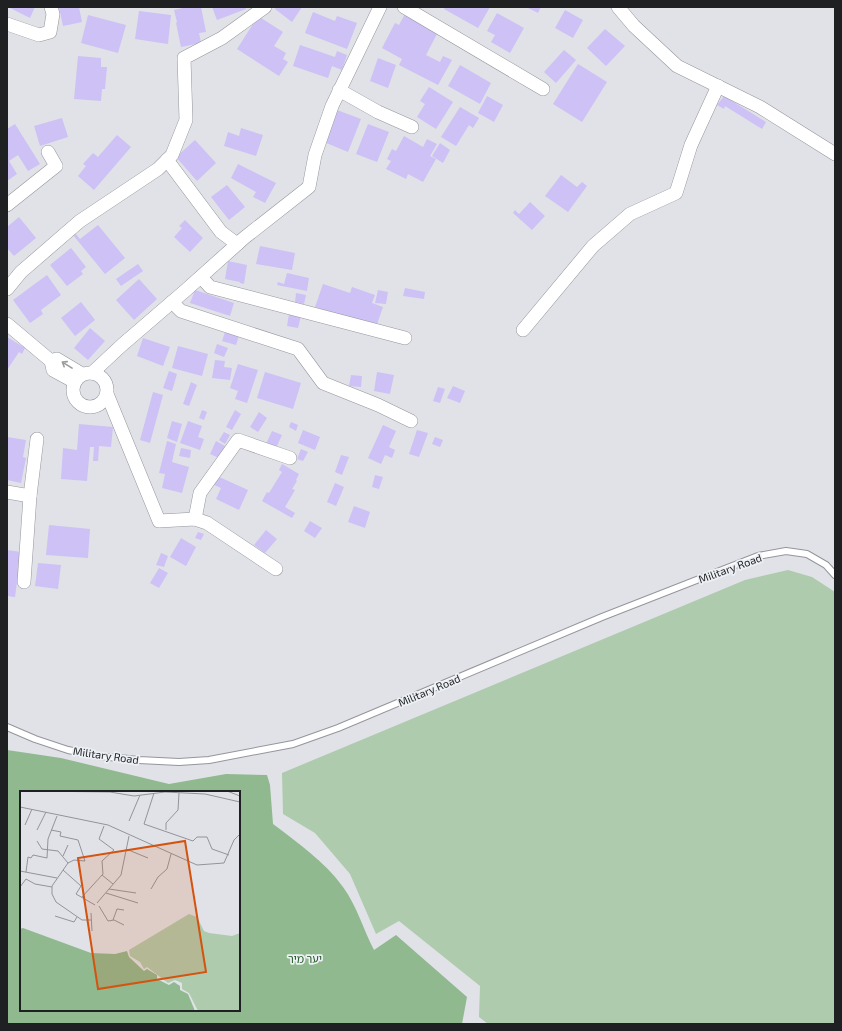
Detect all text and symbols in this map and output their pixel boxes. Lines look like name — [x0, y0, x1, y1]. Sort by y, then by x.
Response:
one-way arrow — [62, 361, 73, 369]
street label: Military Road — [697, 551, 763, 585]
street label: Military Road — [396, 671, 462, 709]
street label: Military Road — [72, 744, 140, 766]
inset map — [20, 791, 240, 1011]
park label: יער מיר — [288, 952, 322, 965]

